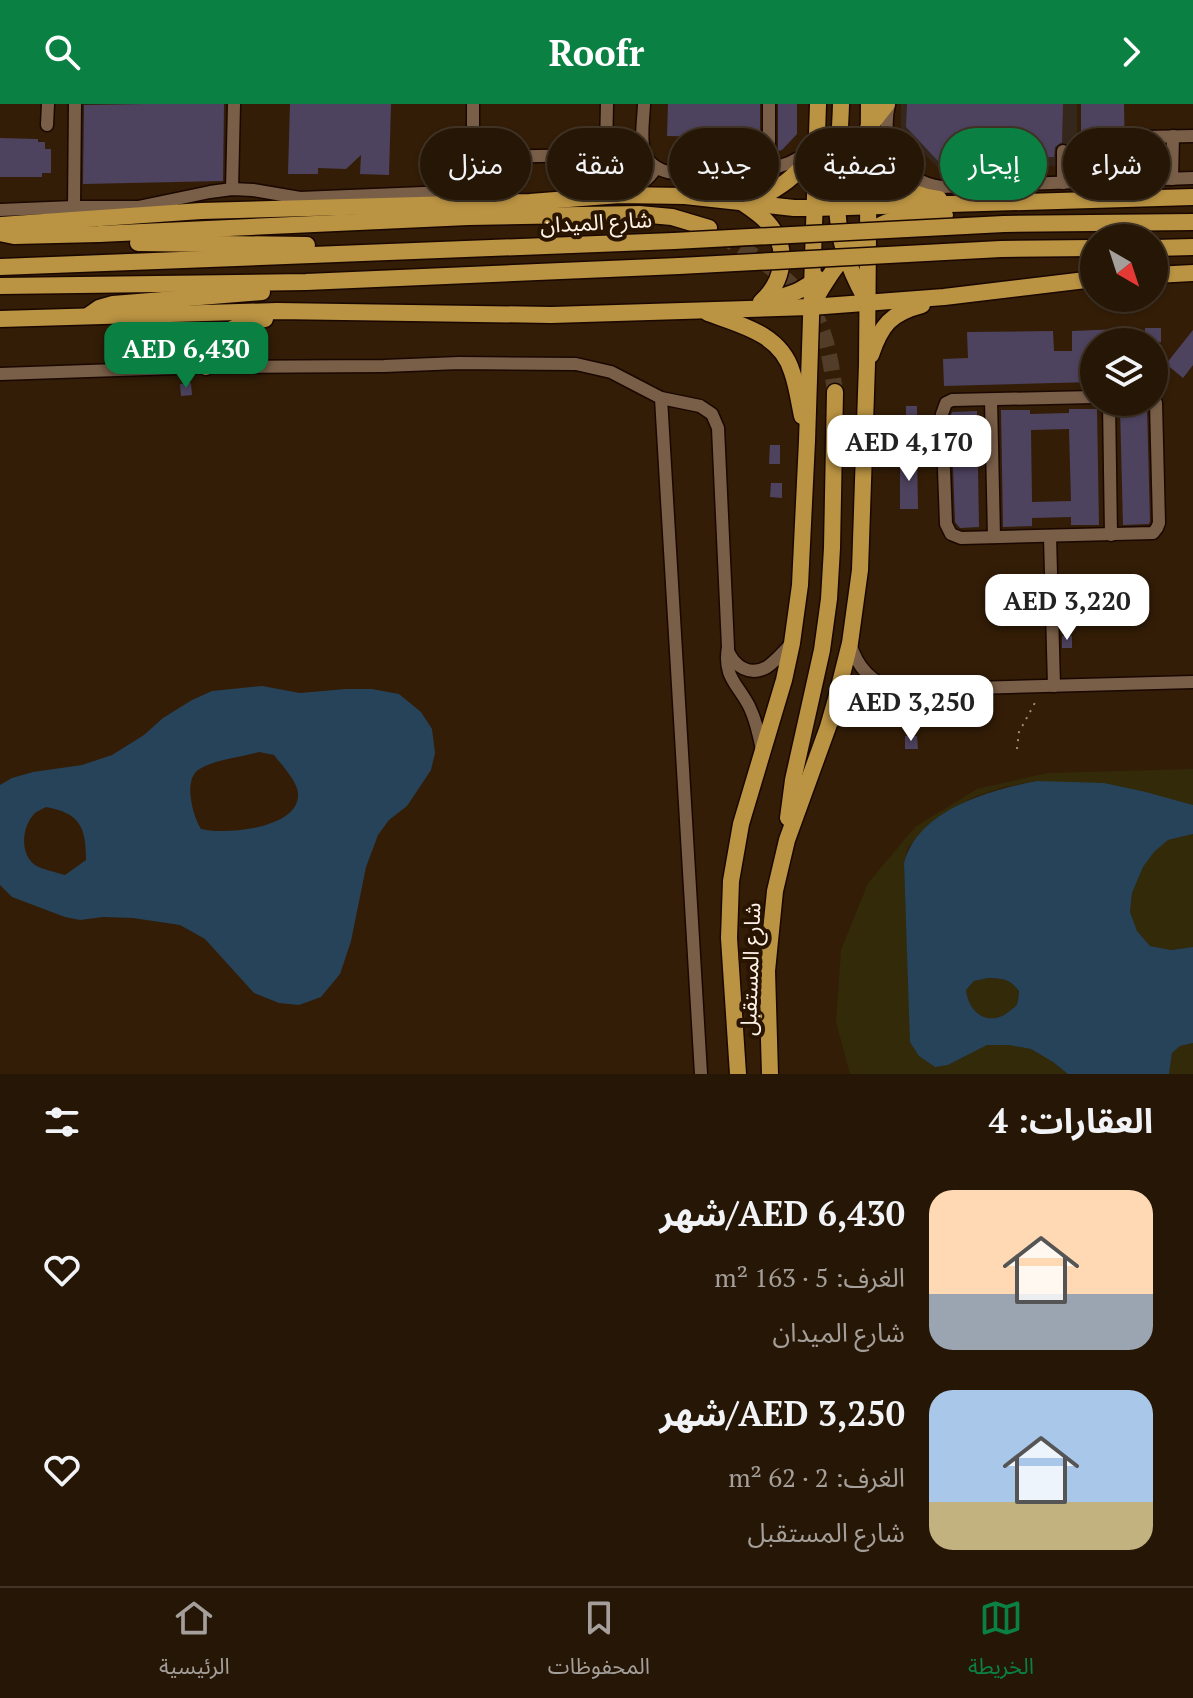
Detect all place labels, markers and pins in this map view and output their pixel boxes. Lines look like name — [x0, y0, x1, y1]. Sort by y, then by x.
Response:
pin: AED 6,430 — [94, 322, 278, 390]
pin: AED 4,170 — [817, 415, 1001, 483]
pin: AED 3,220 — [975, 574, 1159, 642]
pin: AED 3,250 — [819, 675, 1003, 743]

